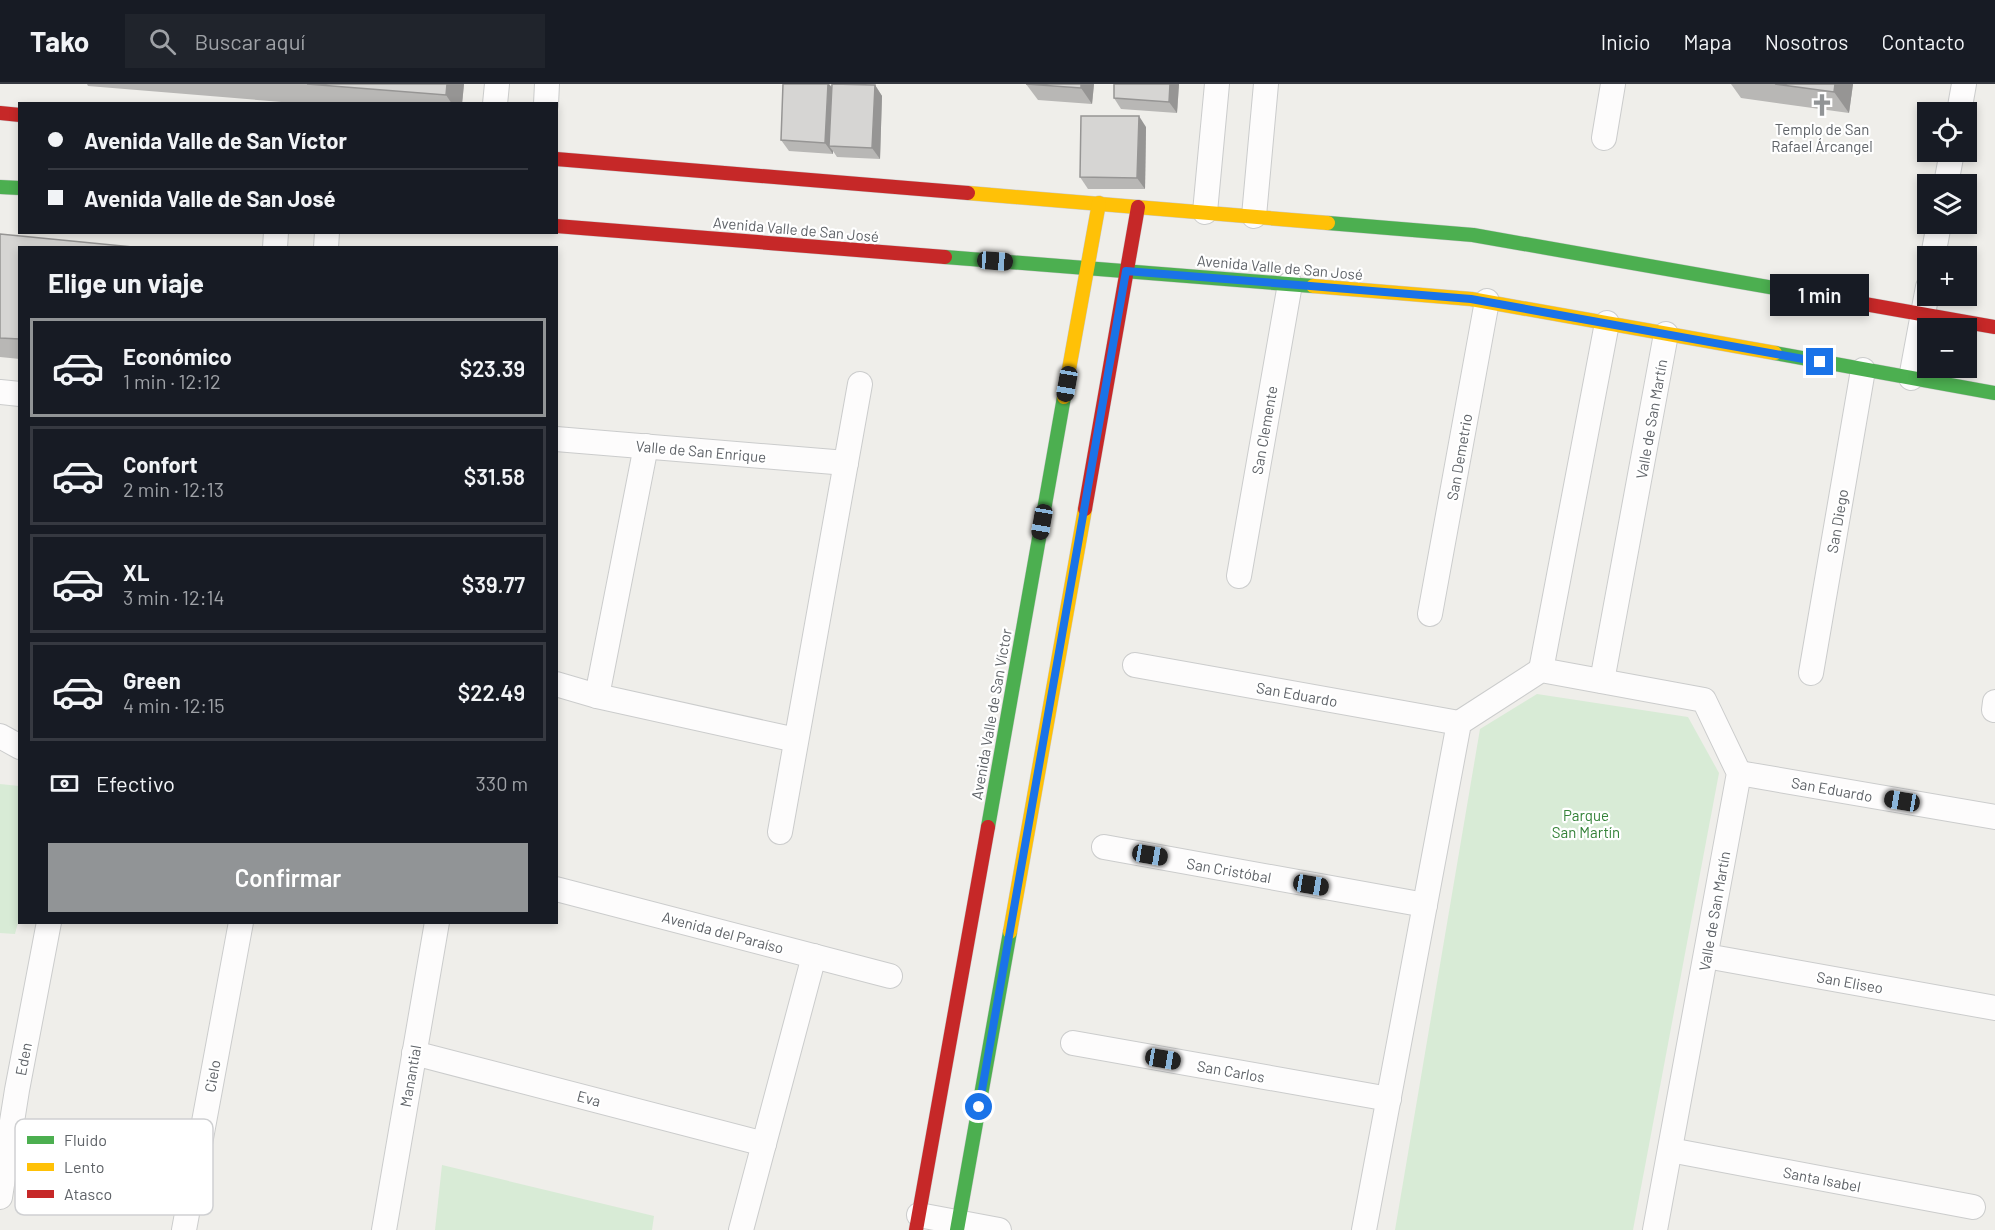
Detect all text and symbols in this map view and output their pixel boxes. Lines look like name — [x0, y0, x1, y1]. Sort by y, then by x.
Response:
search box — [125, 14, 545, 68]
text: Tako — [30, 24, 89, 58]
icon: search — [146, 25, 179, 58]
text: Buscar aquí — [194, 28, 305, 54]
text: Inicio — [1601, 29, 1651, 54]
text: Mapa — [1684, 29, 1732, 54]
text: Nosotros — [1765, 29, 1848, 54]
text: Contacto — [1881, 29, 1965, 54]
church icon: Templo de San Rafael Árcangel — [1809, 92, 1835, 118]
map controls — [1917, 102, 1977, 378]
button: locate — [1917, 102, 1977, 162]
place label: Templo de San Rafael Árcangel — [1771, 120, 1873, 155]
text: Avenida Valle de San Víctor — [84, 127, 347, 153]
button: layers — [1917, 174, 1977, 234]
text: Avenida Valle de San José — [84, 185, 336, 211]
street label: Avenida Valle de San José — [712, 213, 880, 245]
button: + — [1917, 246, 1977, 306]
car — [976, 251, 1014, 271]
street label: Avenida Valle de San José — [1196, 251, 1364, 283]
text: Elige un viaje — [48, 266, 204, 298]
callout: 1 min — [1770, 275, 1870, 317]
text: 1 min — [1798, 283, 1841, 307]
button: − — [1917, 318, 1977, 378]
icon: car — [51, 341, 105, 395]
text: Económico — [123, 343, 232, 369]
route end — [1806, 348, 1833, 375]
text: $23.39 — [460, 355, 525, 381]
street label: Valle de San Martín — [1632, 358, 1670, 480]
car — [1055, 365, 1079, 403]
text: 1 min · 12:12 — [123, 369, 221, 393]
street label: San Clemente — [1247, 384, 1281, 476]
street label: San Demetrio — [1443, 412, 1475, 502]
street label: Valle de San Enrique — [635, 436, 767, 466]
icon: car — [51, 449, 105, 503]
text: Confort — [123, 451, 198, 477]
text: $31.58 — [464, 463, 525, 489]
text: 2 min · 12:13 — [123, 477, 224, 501]
street label: San Diego — [1823, 488, 1851, 554]
car — [1030, 503, 1054, 541]
icon: car — [51, 557, 105, 611]
text: XL — [123, 559, 149, 585]
text: $39.77 — [462, 571, 525, 597]
text: 3 min · 12:14 — [123, 585, 224, 609]
street label: Avenida Valle de San Víctor — [967, 627, 1015, 801]
icon: car — [51, 665, 105, 719]
text: Green — [123, 667, 181, 693]
street label: San Eduardo — [1255, 678, 1339, 710]
text: $22.49 — [458, 679, 525, 705]
text: 4 min · 12:15 — [123, 693, 224, 717]
icon: cash — [48, 767, 81, 800]
text: Efectivo — [96, 770, 175, 796]
text: 330 m — [476, 771, 528, 795]
street label: San Eduardo — [1790, 773, 1874, 805]
car — [1883, 789, 1921, 813]
park label: Parque San Martín — [1552, 806, 1620, 841]
button: Confirmar — [48, 843, 528, 912]
car — [1131, 843, 1169, 867]
street label: Valle de San Martín — [1695, 850, 1733, 972]
street label: San Cristóbal — [1185, 854, 1273, 886]
car — [1292, 873, 1330, 897]
street label: Avenida del Paraíso — [660, 907, 786, 957]
street label: San Eliseo — [1815, 967, 1885, 997]
street label: Eden — [11, 1041, 35, 1077]
street label: Manantial — [396, 1044, 424, 1108]
car — [1144, 1047, 1182, 1071]
street label: San Carlos — [1196, 1056, 1266, 1086]
street label: Cielo — [200, 1058, 224, 1094]
street label: Eva — [575, 1086, 603, 1110]
route start — [965, 1093, 992, 1120]
legend — [15, 1119, 213, 1215]
text: Fluido — [64, 1130, 107, 1149]
text: Lento — [64, 1157, 105, 1176]
street label: Santa Isabel — [1782, 1163, 1862, 1195]
text: Atasco — [64, 1184, 112, 1203]

